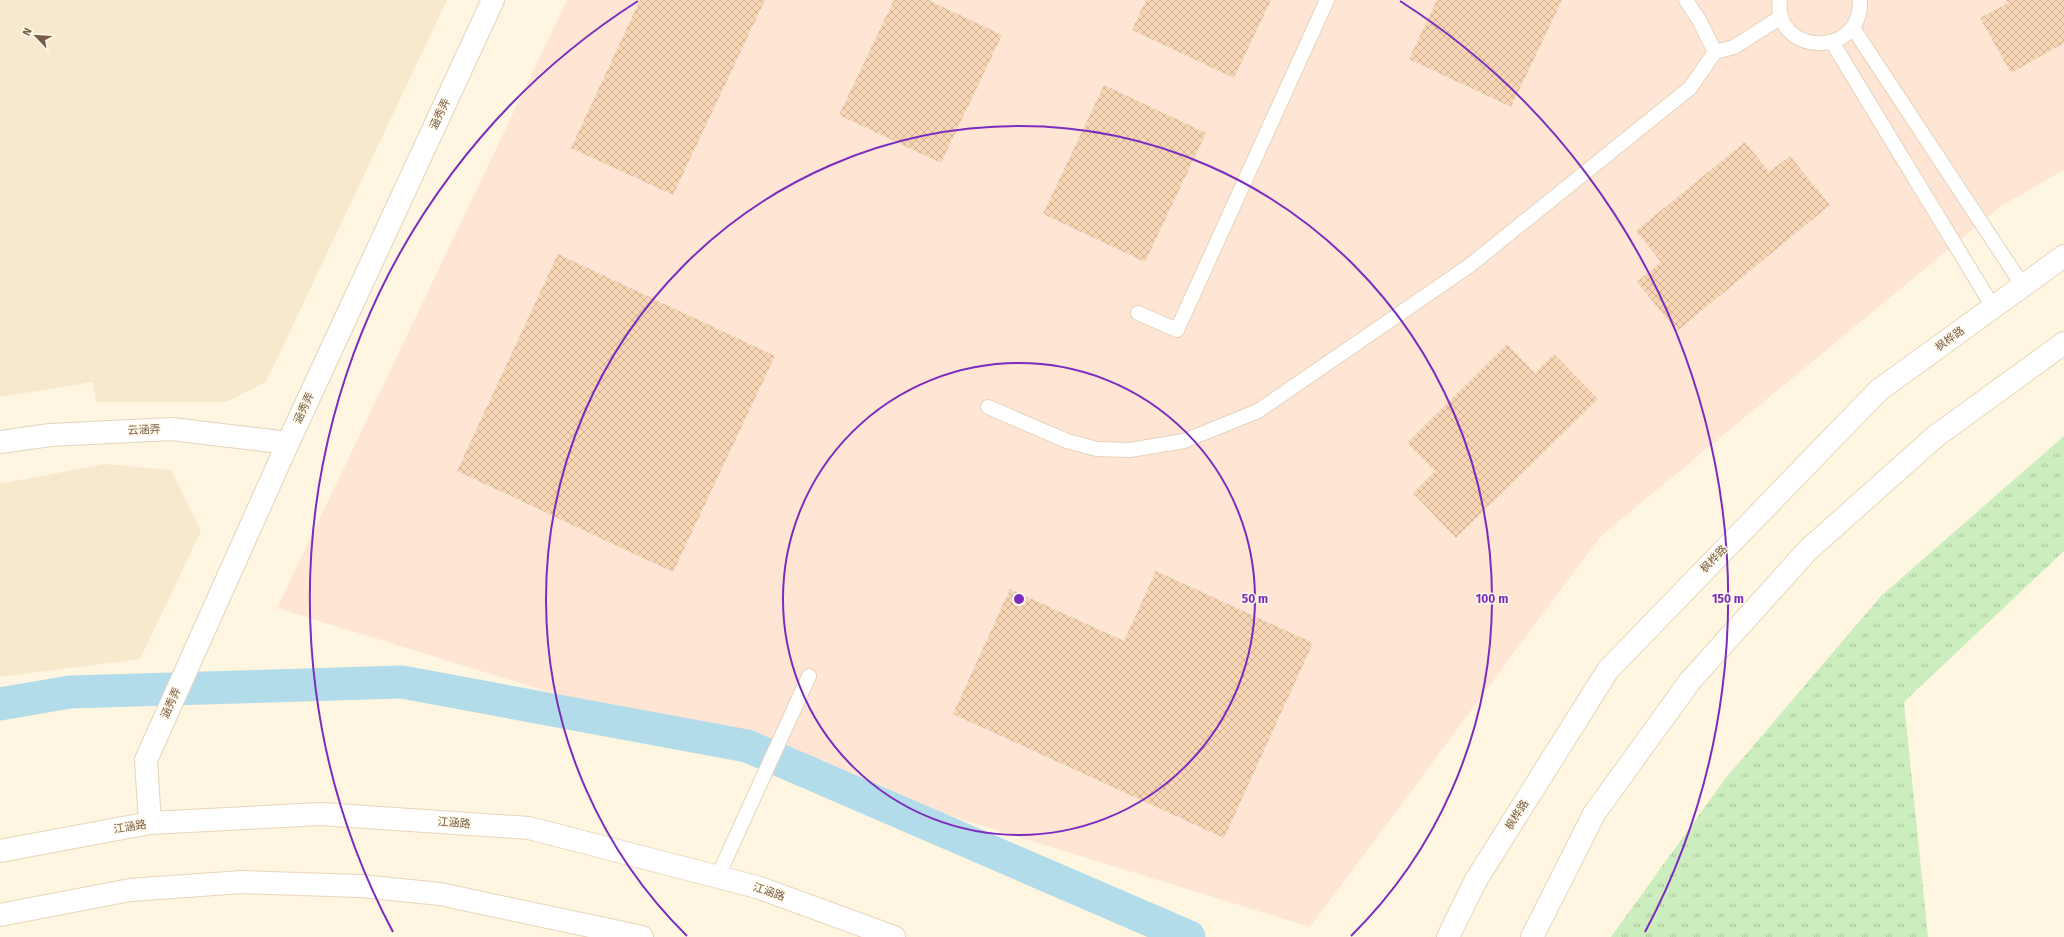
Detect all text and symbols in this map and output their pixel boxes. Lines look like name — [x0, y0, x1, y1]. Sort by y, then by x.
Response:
north arrow — [16, 16, 56, 56]
text: N — [20, 26, 35, 38]
street label: 涵秀弄 — [427, 96, 453, 132]
street label: 枫桦路 — [1933, 324, 1967, 354]
street label: 涵秀弄 — [291, 390, 317, 426]
street label: 云涵弄 — [127, 423, 161, 437]
street label: 枫桦路 — [1698, 543, 1730, 575]
centre of rings — [1012, 592, 1026, 606]
text: 50 m — [1242, 592, 1268, 606]
text: 100 m — [1476, 592, 1508, 606]
text: 150 m — [1712, 592, 1744, 606]
street label: 涵秀弄 — [158, 685, 184, 721]
street label: 枫桦路 — [1503, 798, 1531, 832]
street label: 江涵路 — [437, 815, 471, 831]
street label: 江涵路 — [113, 818, 147, 836]
street label: 江涵路 — [751, 880, 787, 904]

